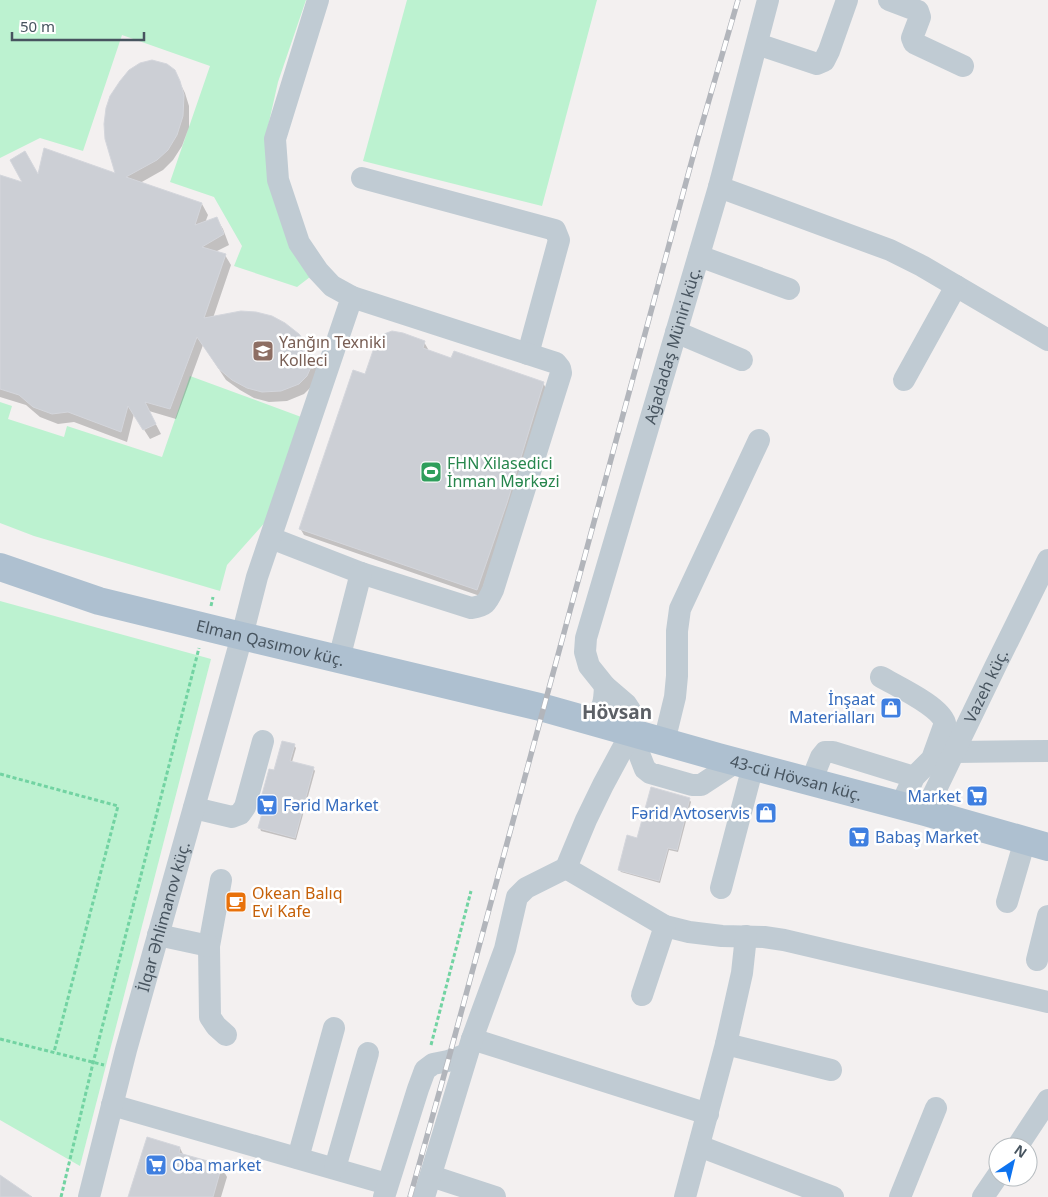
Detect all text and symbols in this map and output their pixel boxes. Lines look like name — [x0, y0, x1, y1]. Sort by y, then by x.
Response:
scale bar — [12, 10, 145, 42]
text: 50 m — [20, 16, 55, 36]
street label: Ağadadaş Müniri küç. — [639, 265, 706, 427]
place label: Yanğın Texniki Kolleci — [279, 331, 386, 371]
school or university icon: Yanğın Texniki Kolleci — [251, 339, 275, 363]
place label: FHN Xilasedici İnman Mərkəzi — [447, 452, 560, 492]
sports icon: FHN Xilasedici İnman Mərkəzi — [419, 460, 443, 484]
street label: Elman Qasımov küç. — [194, 614, 347, 671]
street label: Vazeh küç. — [959, 645, 1013, 726]
place label: İnşaat Materialları — [789, 688, 875, 728]
shop icon: İnşaat Materialları — [879, 696, 903, 720]
district label: Hövsan — [582, 699, 652, 725]
street label: 43-cü Hövsan küç. — [728, 750, 865, 806]
supermarket icon: Market — [965, 784, 989, 808]
place label: Market — [908, 785, 961, 807]
supermarket icon: Fərid Market — [255, 793, 279, 817]
place label: Fərid Market — [283, 794, 379, 816]
shop icon: Fərid Avtoservis — [754, 801, 778, 825]
place label: Fərid Avtoservis — [631, 802, 750, 824]
supermarket icon: Babaş Market — [847, 825, 871, 849]
place label: Babaş Market — [875, 826, 979, 848]
street label: İlqar Əhlimanov küç. — [132, 839, 195, 994]
place label: Okean Balıq Evi Kafe — [252, 882, 343, 922]
cafe icon: Okean Balıq Evi Kafe — [224, 890, 248, 914]
north arrow — [988, 1137, 1038, 1187]
text: N — [1011, 1140, 1031, 1162]
supermarket icon: Oba market — [144, 1153, 168, 1177]
place label: Oba market — [172, 1154, 262, 1176]

